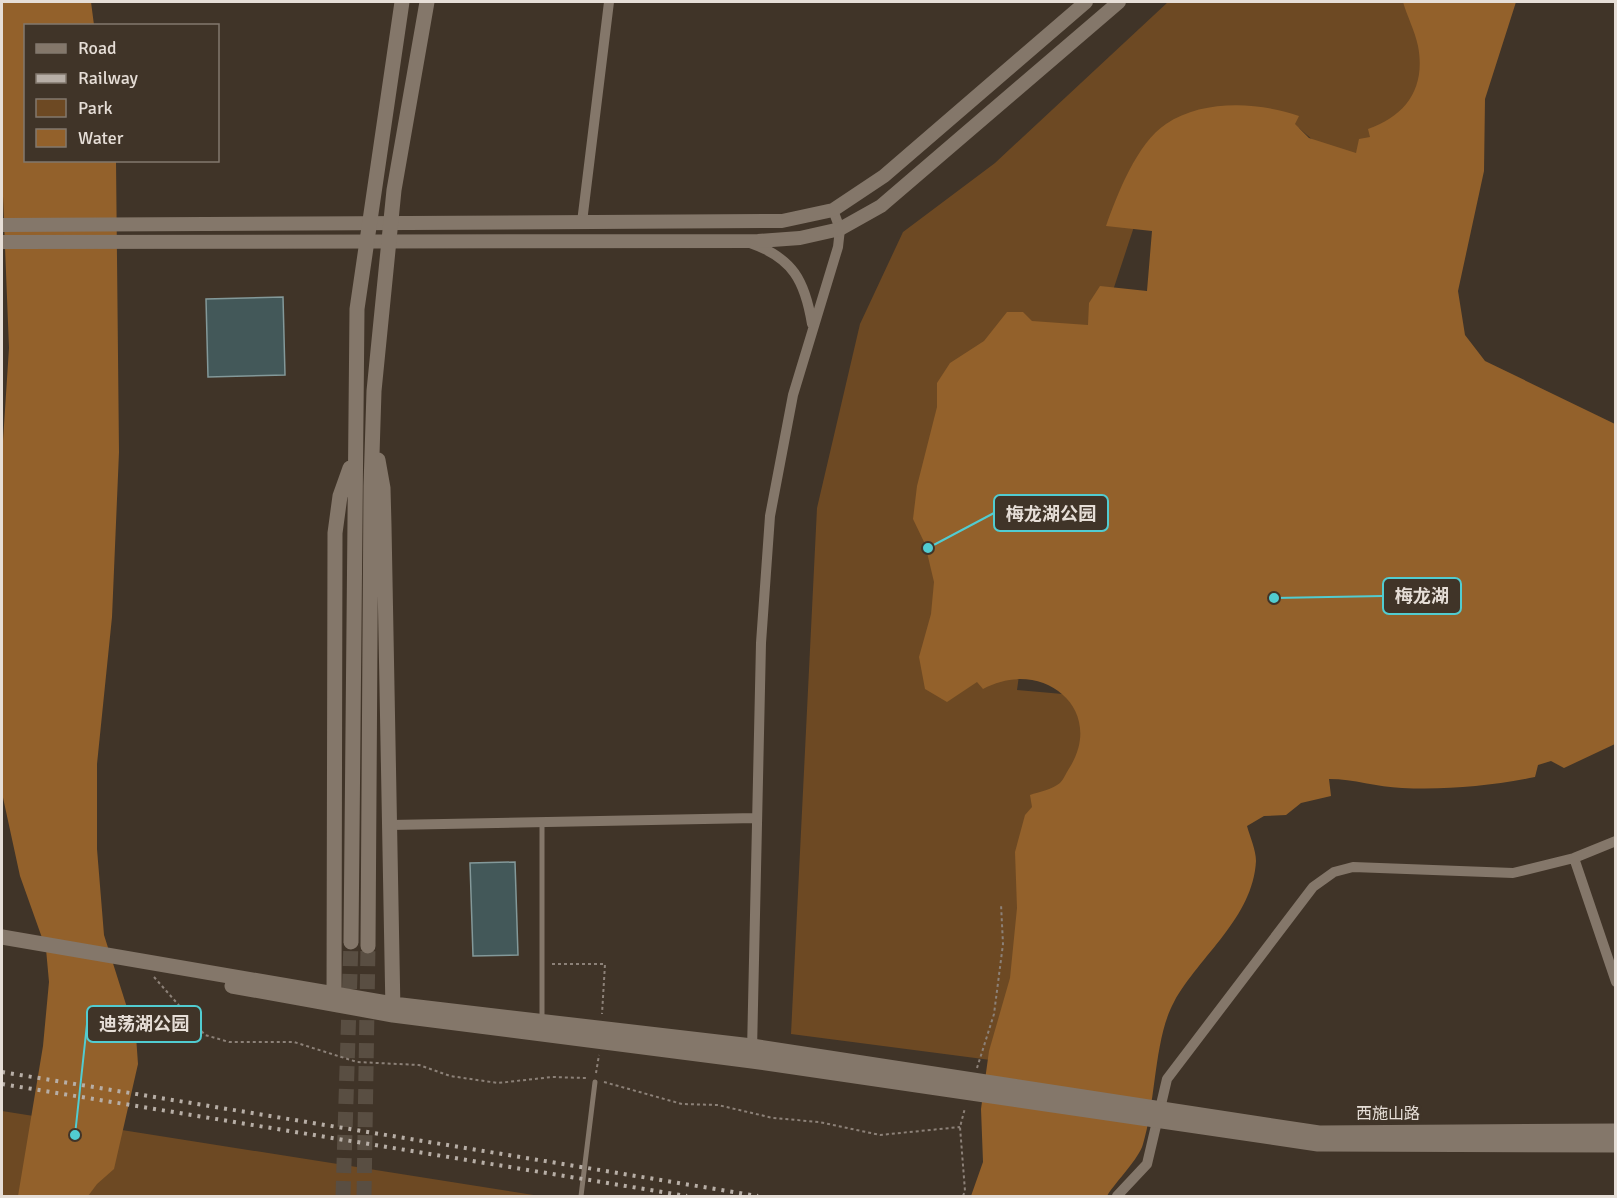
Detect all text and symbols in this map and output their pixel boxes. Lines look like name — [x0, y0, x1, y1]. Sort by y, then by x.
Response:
legend — [24, 24, 219, 162]
text: Road — [78, 37, 117, 59]
text: Railway — [78, 67, 139, 89]
text: Park — [78, 97, 113, 119]
text: Water — [78, 127, 124, 149]
callout: 梅龙湖公园 — [994, 495, 1108, 531]
text: 梅龙湖公园 — [1006, 503, 1096, 525]
callout: 梅龙湖 — [1383, 578, 1461, 614]
text: 梅龙湖 — [1395, 585, 1449, 607]
callout: 迪荡湖公园 — [87, 1006, 201, 1042]
text: 迪荡湖公园 — [99, 1013, 189, 1035]
street label: 西施山路 — [1356, 1104, 1420, 1124]

